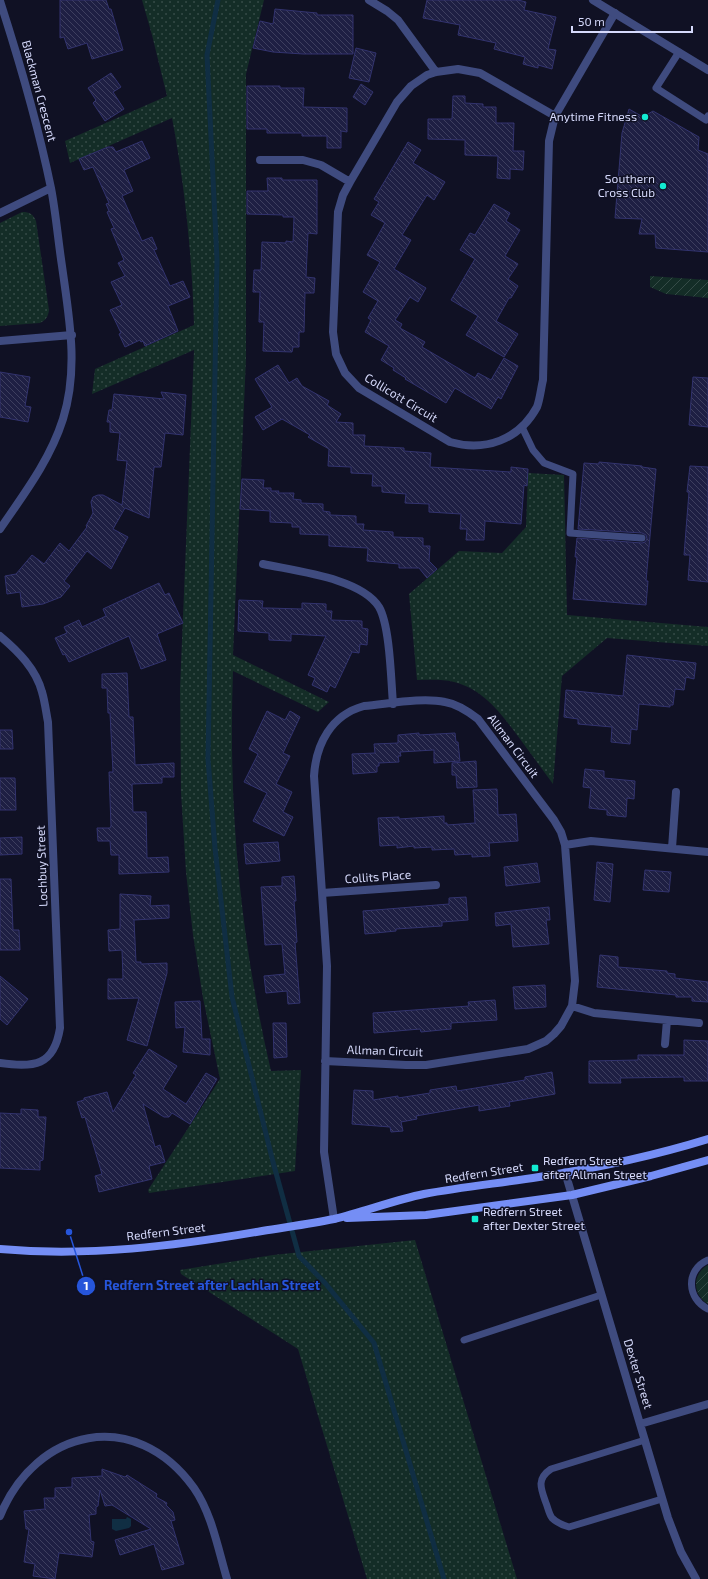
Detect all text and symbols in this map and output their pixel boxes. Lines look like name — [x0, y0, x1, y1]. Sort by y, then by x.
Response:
scale bar — [572, 8, 692, 34]
text: 50 m — [578, 14, 605, 28]
street label: Blackman Crescent — [20, 39, 60, 143]
place label: Anytime Fitness — [549, 109, 637, 123]
marker: Anytime Fitness — [640, 112, 650, 122]
place label: Southern Cross Club — [598, 171, 655, 199]
marker: Southern Cross Club — [658, 181, 668, 191]
street label: Collicott Circuit — [362, 370, 441, 425]
street label: Allman Circuit — [485, 711, 543, 780]
street label: Lochbuy Street — [33, 825, 49, 907]
street label: Collits Place — [344, 867, 412, 885]
street label: Allman Circuit — [347, 1042, 424, 1058]
place label: Redfern Street after Allman Street — [543, 1153, 647, 1181]
street label: Redfern Street — [444, 1159, 525, 1185]
marker: Redfern Street after Allman Street — [530, 1163, 540, 1173]
place label: Redfern Street after Dexter Street — [483, 1204, 585, 1232]
marker: Redfern Street after Dexter Street — [470, 1214, 480, 1224]
street label: Redfern Street — [126, 1219, 207, 1243]
callout: Redfern Street after Lachlan Street — [76, 1273, 328, 1298]
text: Redfern Street after Lachlan Street — [104, 1277, 321, 1293]
text: 1 — [83, 1278, 89, 1292]
street label: Dexter Street — [622, 1337, 656, 1411]

